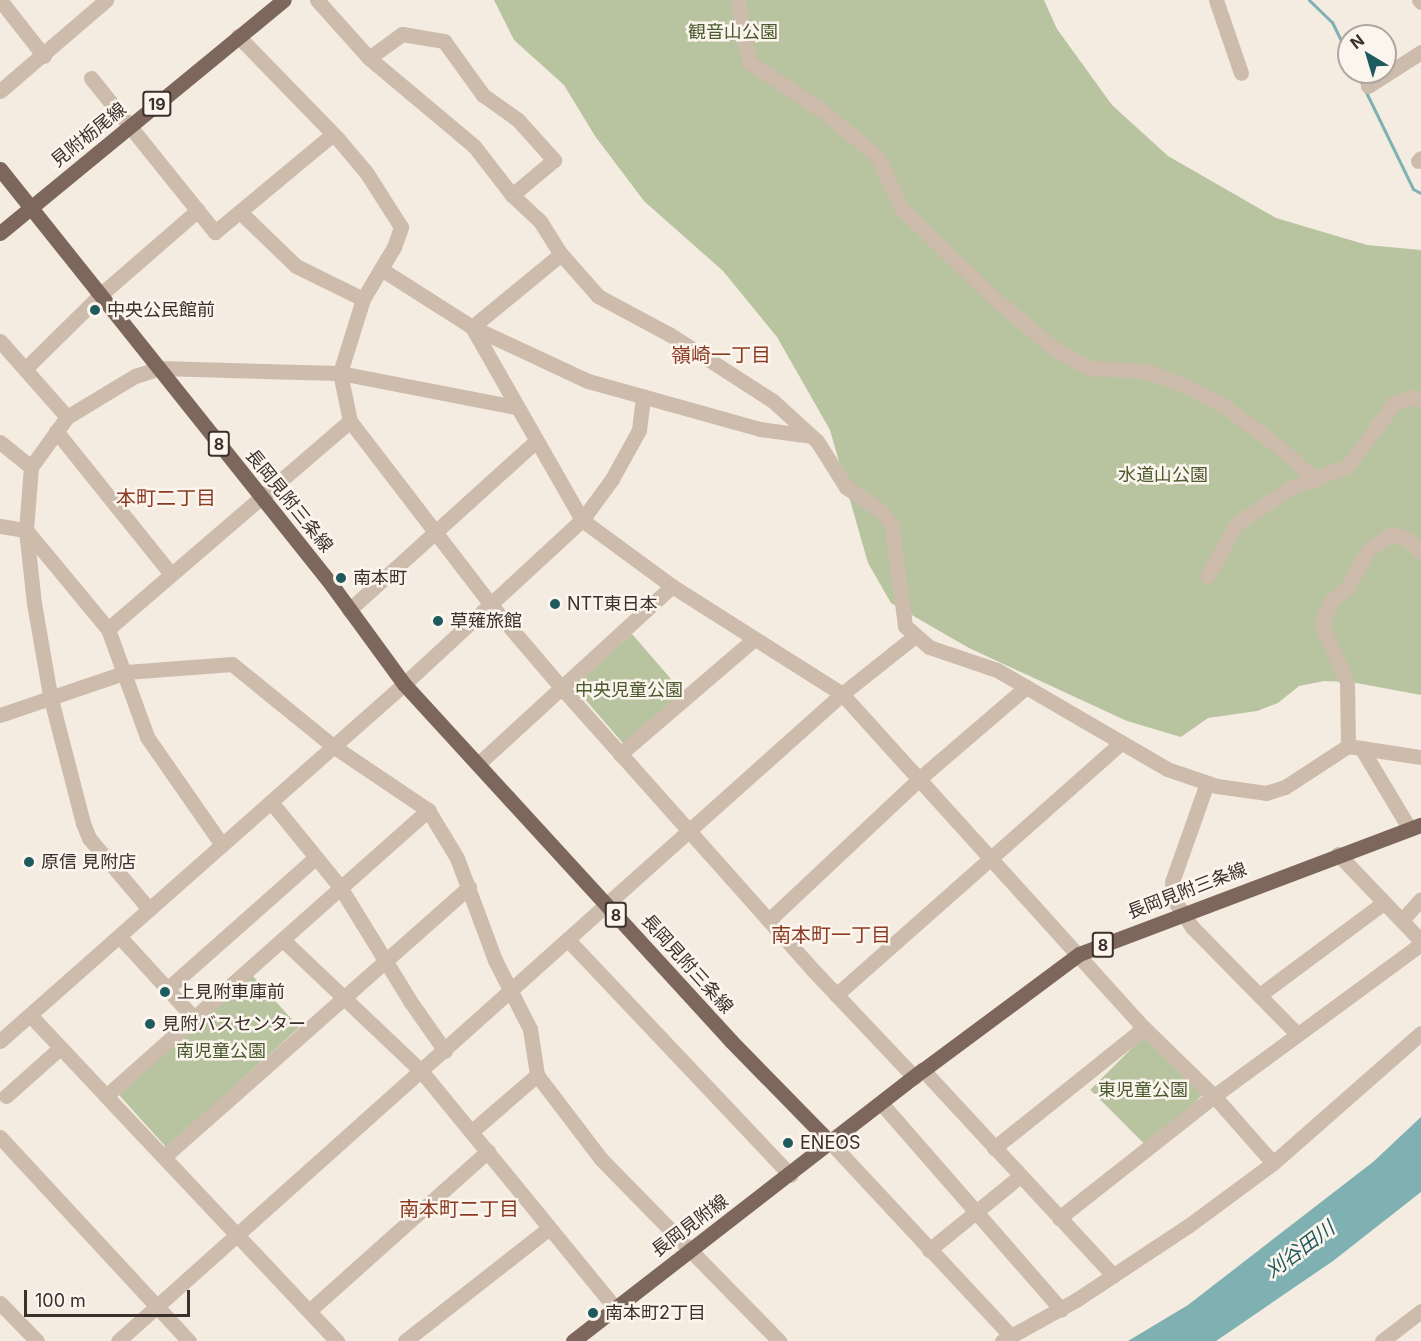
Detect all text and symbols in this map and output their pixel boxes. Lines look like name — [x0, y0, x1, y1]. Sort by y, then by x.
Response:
park label: 観音山公園 — [688, 21, 778, 43]
north arrow — [1337, 24, 1397, 84]
text: N — [1346, 30, 1368, 53]
road number: 19 — [142, 91, 172, 117]
street label: 見附栃尾線 — [47, 98, 131, 172]
place label: 中央公民館前 — [107, 299, 215, 321]
marker: 中央公民館前 — [88, 303, 102, 317]
district label: 嶺崎一丁目 — [671, 343, 771, 367]
road number: 8 — [207, 431, 231, 457]
street label: 長岡見附三条線 — [241, 445, 337, 557]
park label: 水道山公園 — [1118, 464, 1208, 486]
district label: 本町二丁目 — [116, 486, 216, 510]
place label: 南本町 — [353, 567, 407, 589]
marker: 南本町 — [334, 571, 348, 585]
place label: NTT東日本 — [567, 593, 658, 615]
marker: NTT東日本 — [548, 597, 562, 611]
place label: 草薙旅館 — [450, 610, 522, 632]
marker: 草薙旅館 — [431, 614, 445, 628]
park label: 中央児童公園 — [575, 679, 683, 701]
place label: 原信 見附店 — [41, 851, 136, 873]
marker: 原信 見附店 — [22, 855, 36, 869]
street label: 長岡見附三条線 — [1124, 858, 1250, 924]
road number: 8 — [604, 902, 628, 928]
street label: 長岡見附三条線 — [637, 910, 737, 1018]
district label: 南本町一丁目 — [771, 923, 891, 947]
road number: 8 — [1091, 932, 1115, 958]
place label: 上見附車庫前 — [177, 981, 285, 1003]
marker: 上見附車庫前 — [158, 985, 172, 999]
place label: 見附バスセンター — [162, 1013, 306, 1035]
marker: 見附バスセンター — [143, 1017, 157, 1031]
park label: 南児童公園 — [176, 1040, 266, 1062]
park label: 東児童公園 — [1098, 1079, 1188, 1101]
place label: ENEOS — [800, 1132, 861, 1154]
marker: ENEOS — [781, 1136, 795, 1150]
street label: 長岡見附線 — [648, 1190, 732, 1262]
district label: 南本町二丁目 — [399, 1197, 519, 1221]
water label: 刈谷田川 — [1261, 1216, 1339, 1284]
scale bar — [27, 1278, 194, 1316]
text: 100 m — [35, 1290, 86, 1311]
place label: 南本町2丁目 — [605, 1302, 706, 1324]
marker: 南本町2丁目 — [586, 1306, 600, 1320]

